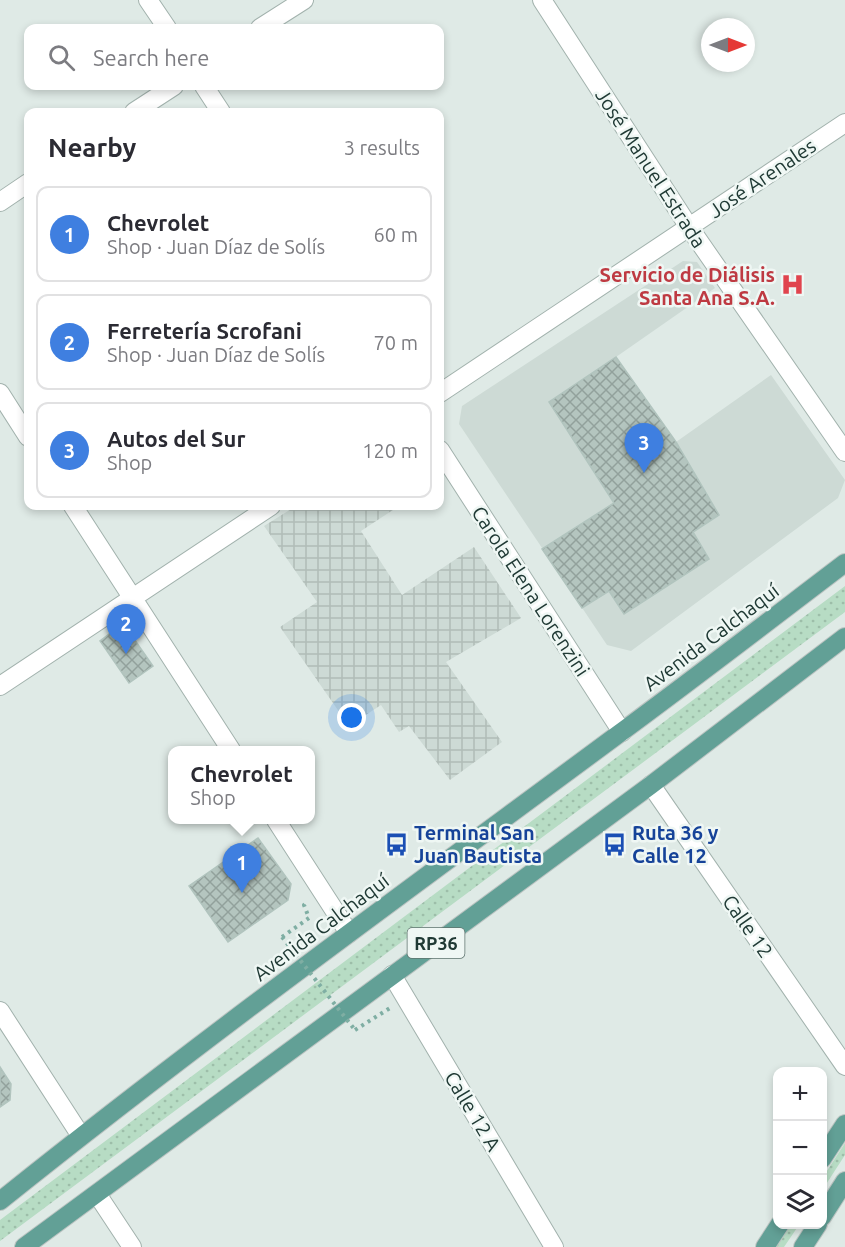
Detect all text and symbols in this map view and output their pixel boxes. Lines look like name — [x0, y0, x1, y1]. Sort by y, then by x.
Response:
north arrow — [701, 18, 755, 72]
search box — [24, 24, 444, 90]
icon: search — [45, 41, 78, 74]
text: Search here — [93, 45, 209, 70]
street label: José Manuel Estrada — [591, 84, 711, 252]
text: Nearby — [48, 133, 136, 162]
street label: José Arenales — [704, 134, 820, 222]
text: 3 results — [344, 136, 420, 159]
text: Chevrolet — [107, 210, 209, 235]
text: 1 — [64, 223, 75, 246]
text: 60 m — [374, 223, 418, 246]
text: Shop · Juan Díaz de Solís — [107, 235, 325, 258]
place label: Servicio de Diálisis Santa Ana S.A. — [600, 263, 775, 309]
hospital icon: Servicio de Diálisis Santa Ana S.A. — [780, 272, 806, 298]
text: Ferretería Scrofani — [107, 318, 302, 343]
text: 2 — [64, 331, 75, 354]
text: 70 m — [374, 331, 418, 354]
text: Shop · Juan Díaz de Solís — [107, 343, 325, 366]
pin: 3 — [624, 424, 664, 473]
text: Autos del Sur — [107, 426, 245, 451]
text: 3 — [64, 439, 75, 462]
text: 120 m — [362, 439, 418, 462]
text: Shop — [107, 451, 152, 474]
street label: Carola Elena Lorenzini — [467, 502, 595, 680]
street label: Avenida Calchaquí — [639, 578, 784, 695]
pin: 2 — [106, 604, 146, 654]
your location — [337, 703, 366, 732]
popup — [168, 746, 315, 824]
text: Chevrolet — [190, 761, 293, 786]
text: Shop — [190, 786, 236, 809]
place label: Terminal San Juan Bautista — [414, 821, 542, 867]
place label: Ruta 36 y Calle 12 — [632, 821, 719, 867]
bus stop icon: Terminal San Juan Bautista — [383, 831, 409, 857]
bus stop icon: Ruta 36 y Calle 12 — [601, 831, 627, 857]
pin: 1 — [222, 844, 262, 893]
street label: Avenida Calchaquí — [249, 868, 394, 985]
street label: Calle 12 — [718, 890, 778, 962]
road number: RP36 — [408, 928, 464, 958]
street label: Calle 12 A — [440, 1067, 506, 1155]
map controls — [773, 1067, 827, 1229]
button: + — [773, 1067, 827, 1121]
button: − — [773, 1121, 827, 1175]
button: layers — [773, 1175, 827, 1229]

